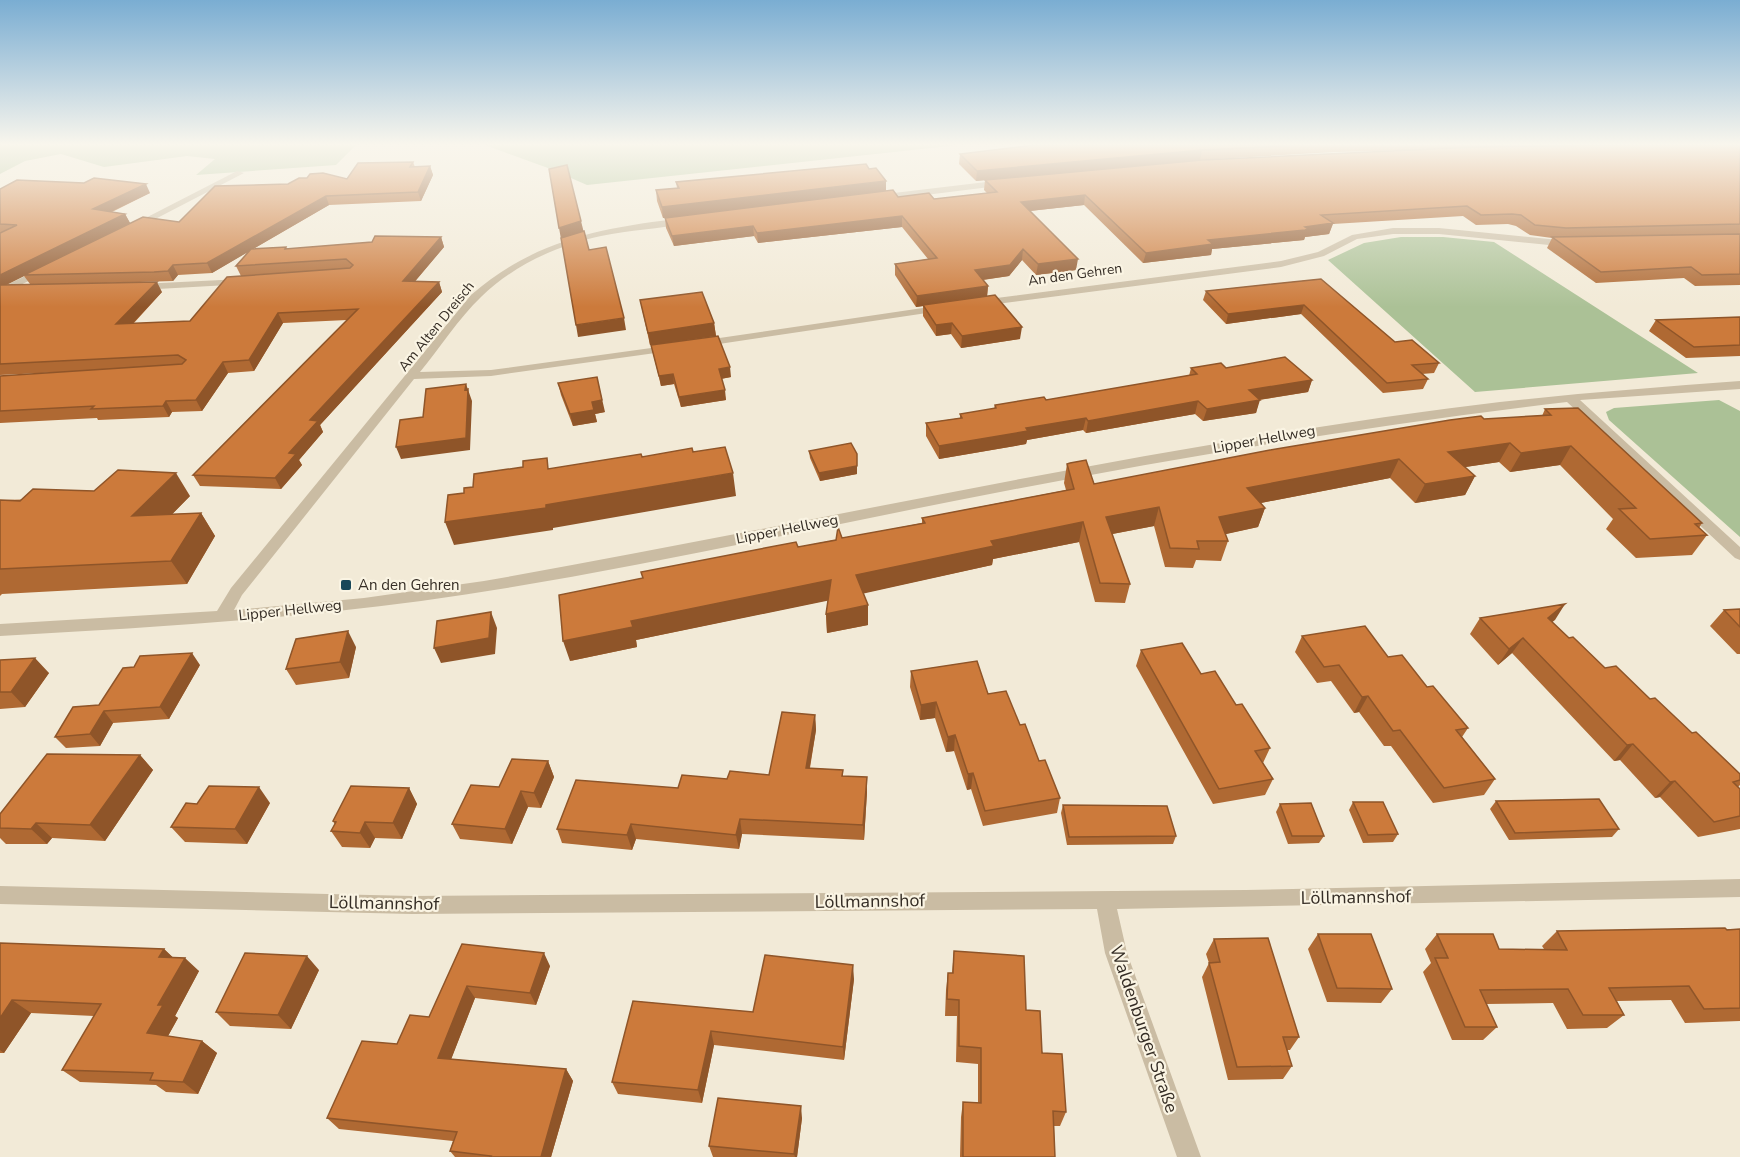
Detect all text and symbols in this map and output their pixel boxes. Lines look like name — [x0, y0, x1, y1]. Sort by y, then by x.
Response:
street label: An den Gehren — [1027, 258, 1123, 291]
street label: Am Alten Dreisch — [394, 277, 479, 375]
street label: Lipper Hellweg — [1211, 420, 1317, 458]
street label: Lipper Hellweg — [734, 509, 840, 549]
place label: An den Gehren — [358, 575, 460, 595]
marker: An den Gehren — [339, 578, 353, 592]
street label: Lipper Hellweg — [237, 595, 343, 625]
street label: Löllmannshof — [1301, 884, 1412, 910]
street label: Löllmannshof — [815, 888, 926, 914]
street label: Löllmannshof — [329, 890, 440, 916]
street label: Waldenburger Straße — [1104, 942, 1184, 1116]

